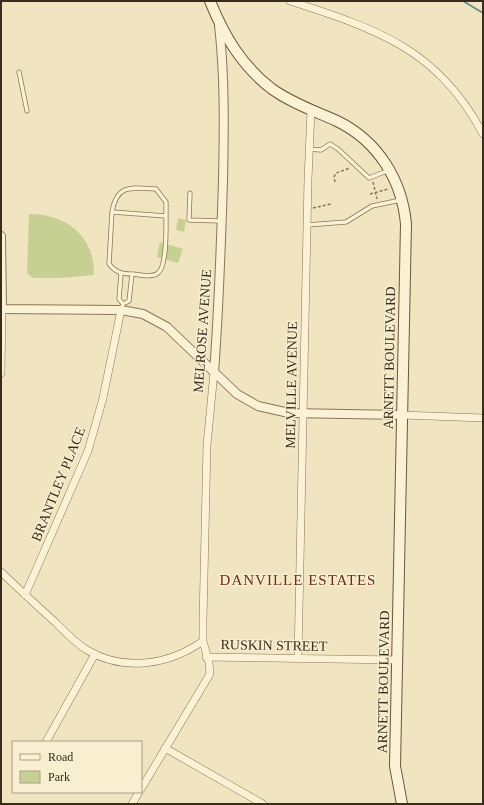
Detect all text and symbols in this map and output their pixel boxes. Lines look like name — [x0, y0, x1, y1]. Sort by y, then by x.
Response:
street label: MELROSE AVENUE — [191, 269, 214, 393]
street label: ARNETT BOULEVARD — [381, 286, 398, 430]
street label: MELVILLE AVENUE — [283, 321, 300, 449]
street label: BRANTLEY PLACE — [29, 425, 88, 544]
district label: DANVILLE ESTATES — [220, 572, 376, 588]
street label: ARNETT BOULEVARD — [375, 610, 392, 754]
street label: RUSKIN STREET — [220, 637, 328, 654]
legend — [12, 741, 142, 793]
text: Road — [48, 750, 73, 764]
text: Park — [48, 770, 70, 784]

